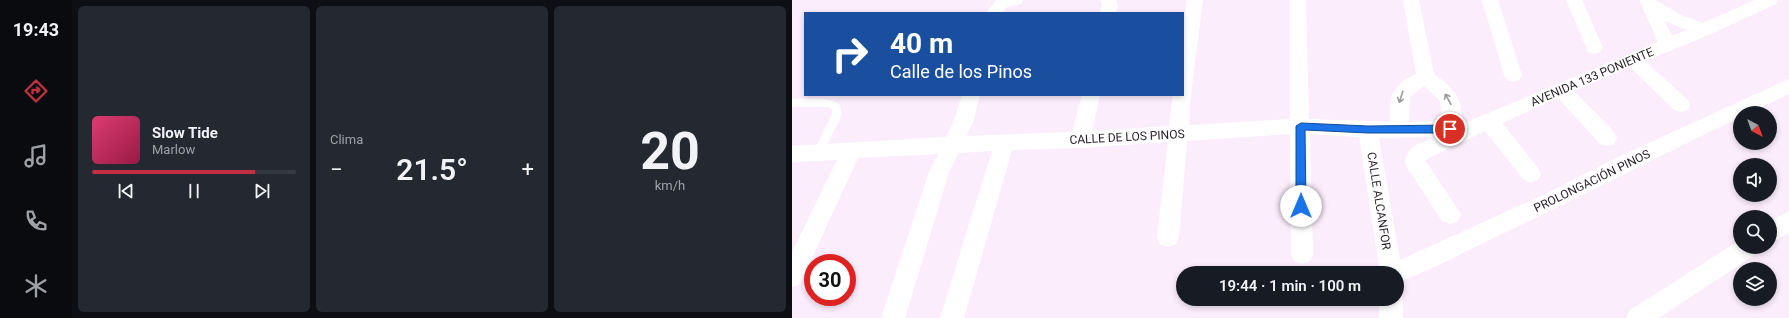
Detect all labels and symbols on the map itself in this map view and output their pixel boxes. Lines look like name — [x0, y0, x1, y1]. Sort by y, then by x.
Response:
street label: AVENIDA 133 PONIENTE — [1528, 45, 1656, 109]
one-way arrow — [1397, 90, 1404, 103]
one-way arrow — [1444, 93, 1452, 105]
north arrow — [1733, 106, 1777, 150]
pin — [1433, 112, 1467, 146]
street label: CALLE DE LOS PINOS — [1069, 127, 1185, 147]
street label: PROLONGACIÓN PINOS — [1531, 146, 1652, 215]
street label: CALLE ALCANFOR — [1364, 151, 1394, 251]
position arrow — [1280, 185, 1322, 227]
speed limit sign: 30 — [804, 254, 856, 306]

